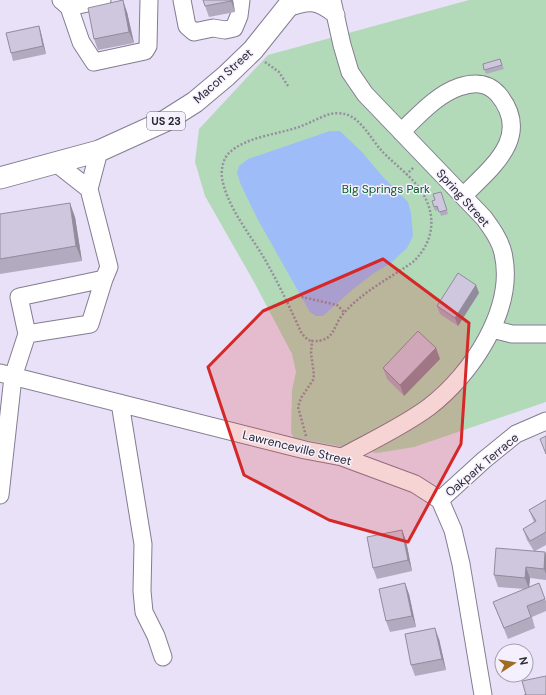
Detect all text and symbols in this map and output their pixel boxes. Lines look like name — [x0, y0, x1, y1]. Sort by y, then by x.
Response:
street label: Macon Street — [190, 45, 256, 107]
road number: US 23 — [147, 112, 185, 130]
street label: Spring Street — [433, 166, 493, 231]
park label: Big Springs Park — [342, 181, 430, 197]
street label: Lawrenceville Street — [241, 427, 353, 469]
street label: Oakpark Terrace — [442, 429, 522, 500]
north arrow — [494, 643, 534, 683]
text: N — [516, 656, 531, 666]

